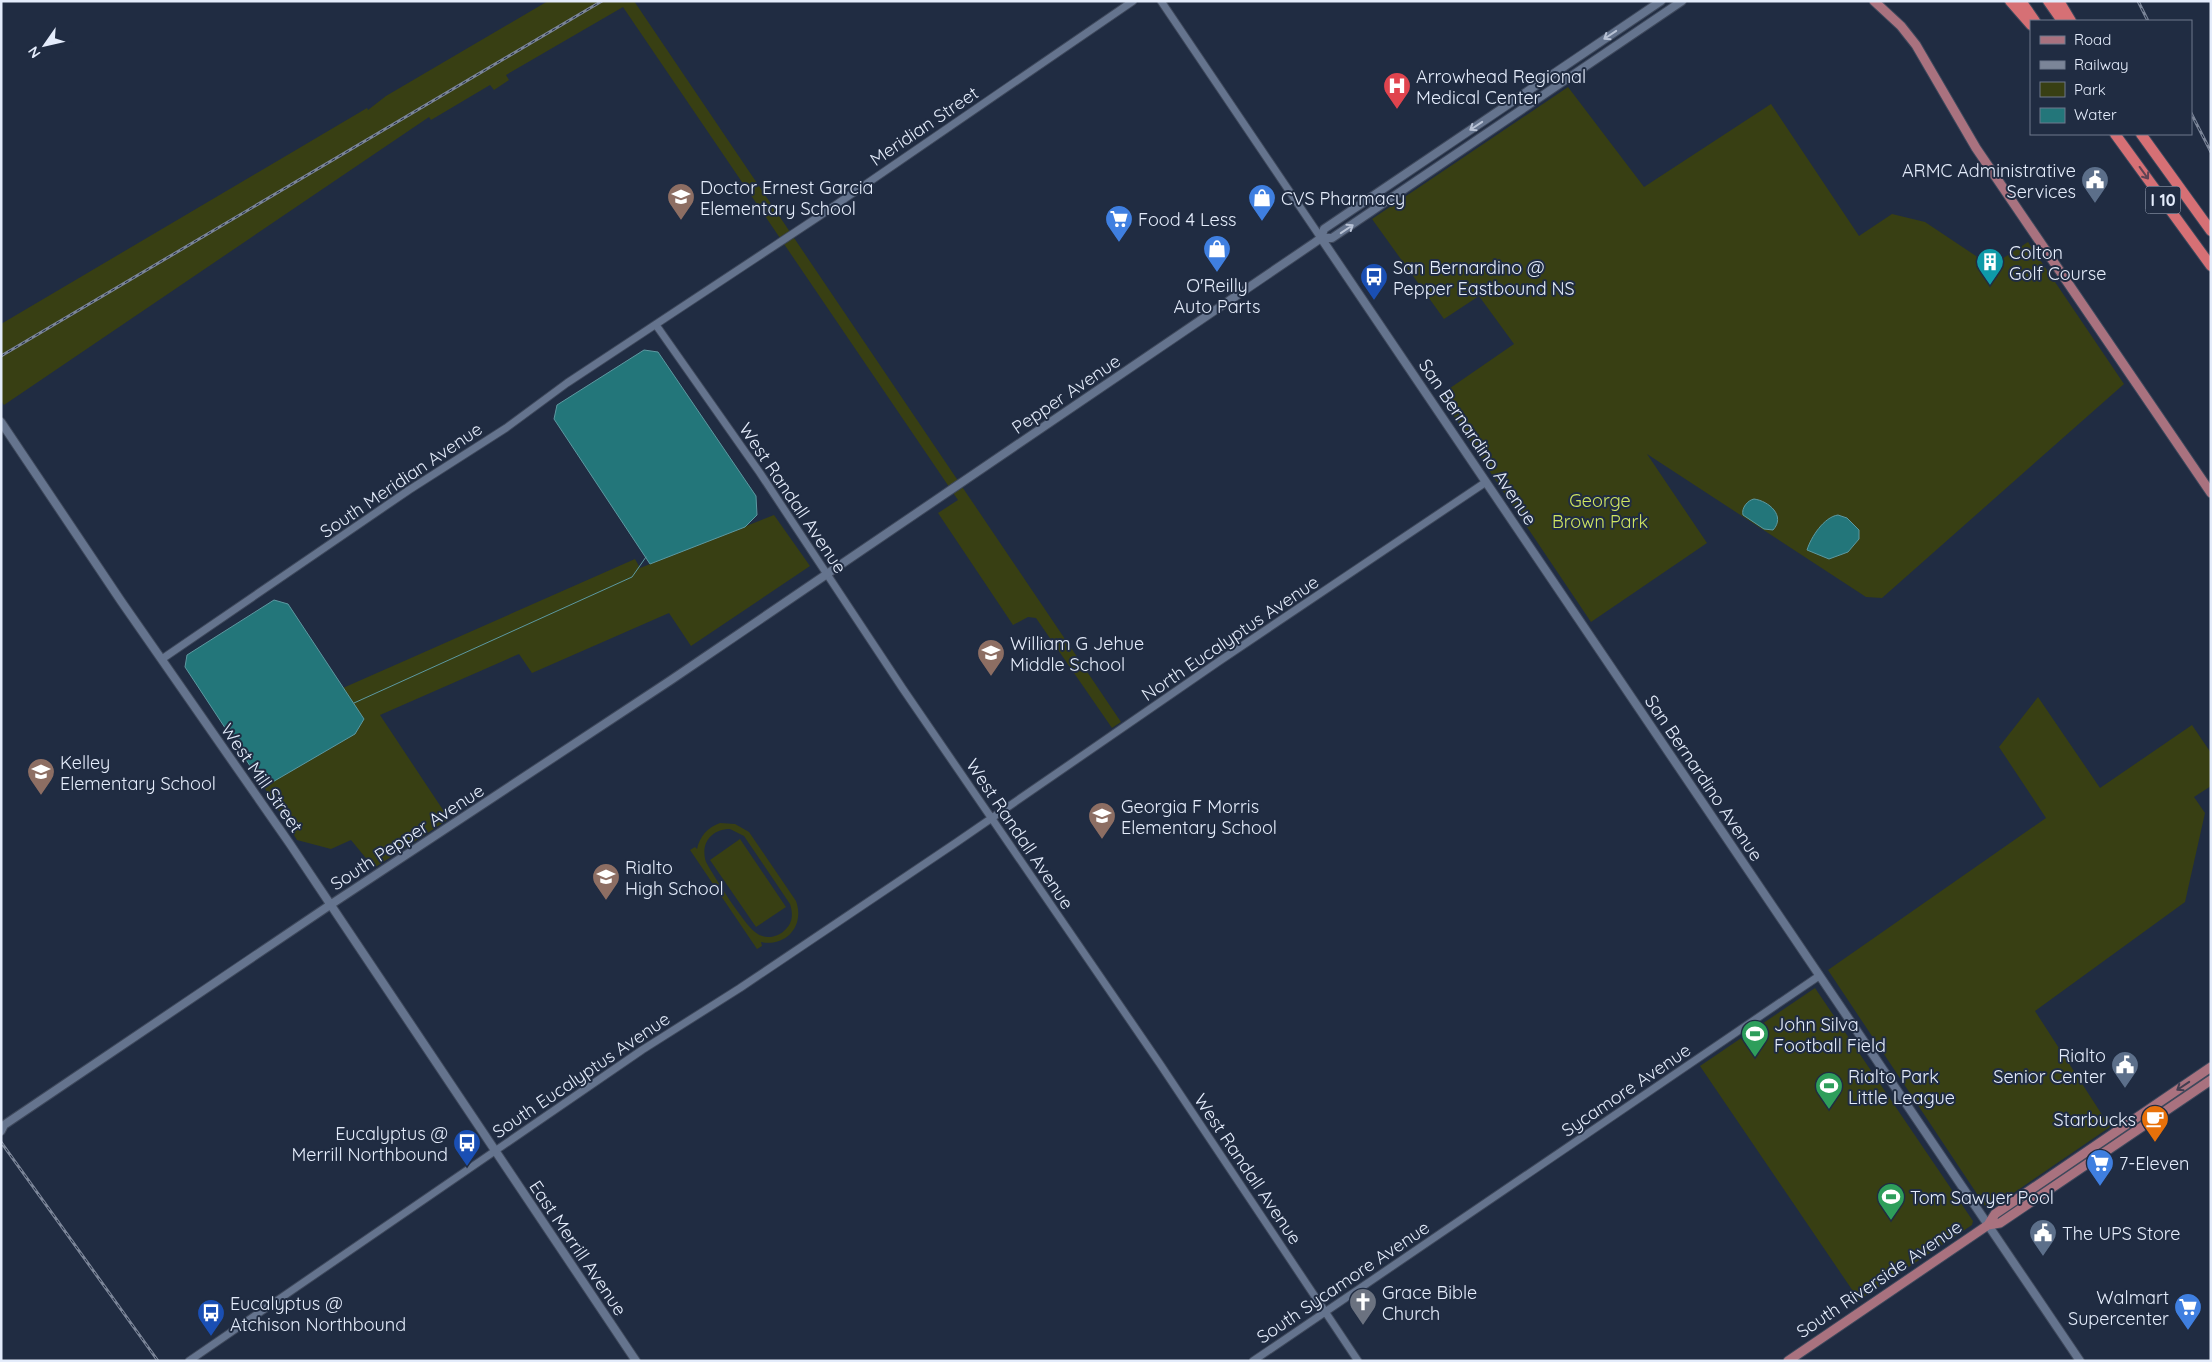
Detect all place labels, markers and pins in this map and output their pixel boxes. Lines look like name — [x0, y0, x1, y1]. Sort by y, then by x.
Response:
place label: Arrowhead Regional Medical Center — [1416, 65, 1586, 109]
hospital icon: Arrowhead Regional Medical Center — [1382, 71, 1412, 110]
place label: ARMC Administrative Services — [1902, 159, 2076, 203]
public building icon: ARMC Administrative Services — [2080, 165, 2110, 204]
place label: Doctor Ernest Garcia Elementary School — [700, 176, 873, 220]
school or university icon: Doctor Ernest Garcia Elementary School — [666, 182, 696, 221]
shop icon: CVS Pharmacy — [1247, 183, 1277, 222]
place label: CVS Pharmacy — [1281, 187, 1405, 210]
supermarket icon: Food 4 Less — [1104, 204, 1134, 243]
place label: Food 4 Less — [1138, 208, 1237, 231]
shop icon: O'Reilly Auto Parts — [1202, 234, 1232, 273]
place label: Colton Golf Course — [2009, 241, 2106, 285]
building icon: Colton Golf Course — [1975, 247, 2005, 286]
place label: San Bernardino @ Pepper Eastbound NS — [1393, 256, 1575, 300]
bus stop icon: San Bernardino @ Pepper Eastbound NS — [1359, 262, 1389, 301]
place label: O'Reilly Auto Parts — [1174, 274, 1260, 318]
place label: William G Jehue Middle School — [1010, 632, 1144, 676]
school or university icon: William G Jehue Middle School — [976, 638, 1006, 677]
place label: Kelley Elementary School — [60, 751, 216, 795]
school or university icon: Kelley Elementary School — [26, 757, 56, 796]
place label: Georgia F Morris Elementary School — [1121, 795, 1277, 839]
school or university icon: Georgia F Morris Elementary School — [1087, 801, 1117, 840]
place label: Rialto High School — [625, 856, 724, 900]
school or university icon: Rialto High School — [591, 862, 621, 901]
place label: John Silva Football Field — [1774, 1013, 1886, 1057]
sports icon: John Silva Football Field — [1740, 1019, 1770, 1058]
place label: Rialto Senior Center — [1993, 1044, 2106, 1088]
public building icon: Rialto Senior Center — [2110, 1050, 2140, 1089]
place label: Rialto Park Little League — [1848, 1065, 1955, 1109]
sports icon: Rialto Park Little League — [1814, 1071, 1844, 1110]
cafe icon: Starbucks — [2140, 1104, 2170, 1143]
place label: Starbucks — [2053, 1108, 2136, 1131]
place label: Eucalyptus @ Merrill Northbound — [291, 1122, 448, 1166]
bus stop icon: Eucalyptus @ Merrill Northbound — [452, 1128, 482, 1167]
supermarket icon: 7-Eleven — [2085, 1148, 2115, 1187]
place label: 7-Eleven — [2119, 1152, 2190, 1175]
sports icon: Tom Sawyer Pool — [1876, 1182, 1906, 1221]
place label: Tom Sawyer Pool — [1910, 1186, 2054, 1209]
public building icon: The UPS Store — [2028, 1218, 2058, 1257]
place label: The UPS Store — [2062, 1222, 2180, 1245]
place label: Grace Bible Church — [1382, 1281, 1477, 1325]
place label: Walmart Supercenter — [2068, 1286, 2169, 1330]
church icon: Grace Bible Church — [1348, 1287, 1378, 1326]
place label: Eucalyptus @ Atchison Northbound — [230, 1292, 406, 1336]
supermarket icon: Walmart Supercenter — [2173, 1292, 2203, 1331]
bus stop icon: Eucalyptus @ Atchison Northbound — [196, 1298, 226, 1337]

